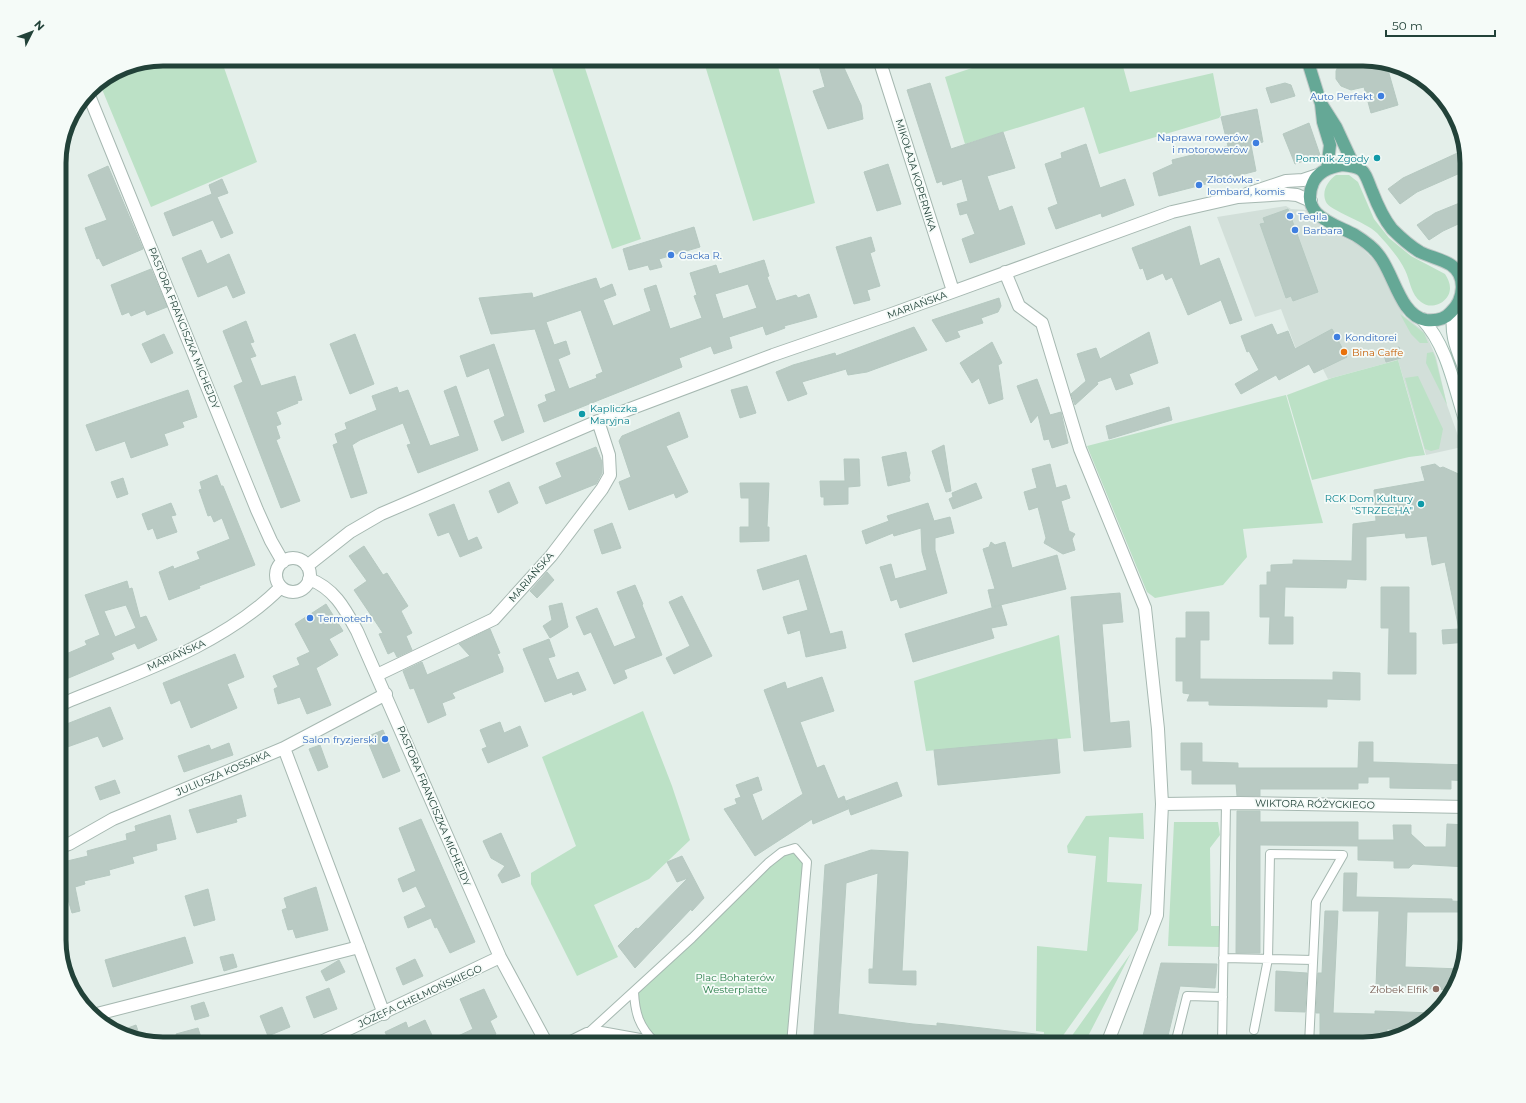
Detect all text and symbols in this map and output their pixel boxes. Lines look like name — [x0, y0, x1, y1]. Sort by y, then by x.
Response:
north arrow — [12, 12, 52, 52]
scale bar — [1386, 12, 1495, 38]
text: N — [31, 17, 48, 33]
text: 50 m — [1392, 18, 1423, 33]
place label: Auto Perfekt — [1310, 90, 1373, 103]
marker: Auto Perfekt — [1376, 91, 1386, 101]
street label: MIKOŁAJA KOPERNIKA — [893, 117, 940, 234]
place label: Naprawa rowerów i motorowerów — [1157, 131, 1248, 156]
marker: Naprawa rowerów i motorowerów — [1251, 138, 1261, 148]
place label: Pomnik Zgody — [1295, 152, 1370, 165]
marker: Pomnik Zgody — [1372, 153, 1382, 163]
place label: Złotówka - lombard, komis — [1207, 173, 1285, 198]
marker: Złotówka - lombard, komis — [1194, 180, 1204, 190]
place label: Teqila — [1298, 210, 1327, 223]
marker: Teqila — [1285, 211, 1295, 221]
place label: Barbara — [1303, 224, 1343, 237]
marker: Barbara — [1290, 225, 1300, 235]
street label: PASTORA FRANCISZKA MICHEJDY — [146, 245, 223, 411]
place label: Gacka R. — [679, 249, 722, 262]
marker: Gacka R. — [666, 250, 676, 260]
street label: MARIAŃSKA — [885, 288, 949, 322]
place label: Konditorei — [1345, 331, 1397, 344]
marker: Konditorei — [1332, 332, 1342, 342]
place label: Bina Caffe — [1352, 346, 1403, 359]
marker: Bina Caffe — [1339, 347, 1349, 357]
place label: Kapliczka Maryjna — [590, 402, 637, 427]
marker: Kapliczka Maryjna — [577, 409, 587, 419]
place label: RCK Dom Kultury "STRZECHA" — [1325, 492, 1414, 517]
marker: RCK Dom Kultury "STRZECHA" — [1416, 499, 1426, 509]
street label: MARIAŃSKA — [506, 549, 557, 605]
place label: Termotech — [318, 612, 372, 625]
marker: Termotech — [305, 613, 315, 623]
street label: MARIAŃSKA — [145, 636, 208, 674]
street label: PASTORA FRANCISZKA MICHEJDY — [394, 724, 474, 889]
place label: Salon fryzjerski — [303, 733, 377, 746]
marker: Salon fryzjerski — [380, 734, 390, 744]
street label: JULIUSZA KOSSAKA — [173, 747, 273, 799]
street label: WIKTORA RÓŻYCKIEGO — [1255, 796, 1375, 812]
street label: JÓZEFA CHEŁMOŃSKIEGO — [355, 962, 484, 1031]
park label: Plac Bohaterów Westerplatte — [695, 971, 775, 996]
place label: Żłobek Elfik — [1370, 983, 1428, 996]
marker: Żłobek Elfik — [1431, 984, 1441, 994]

